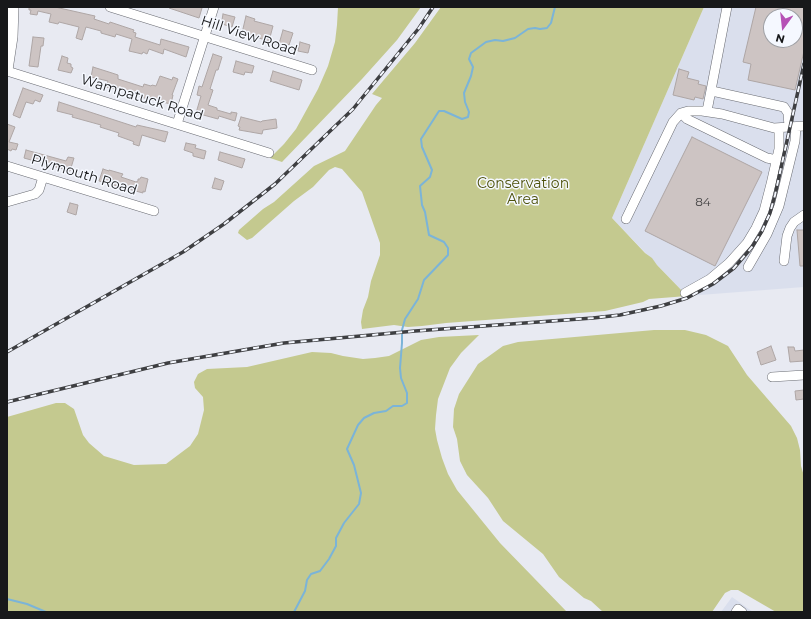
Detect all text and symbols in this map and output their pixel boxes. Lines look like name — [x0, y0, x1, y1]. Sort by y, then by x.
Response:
north arrow — [763, 8, 803, 48]
street label: Hill View Road — [199, 12, 299, 60]
text: N — [774, 31, 786, 47]
street label: Wampatuck Road — [79, 71, 205, 125]
street label: Plymouth Road — [29, 151, 139, 199]
park label: Conservation Area — [477, 176, 569, 208]
house number: 84 — [695, 195, 711, 209]

